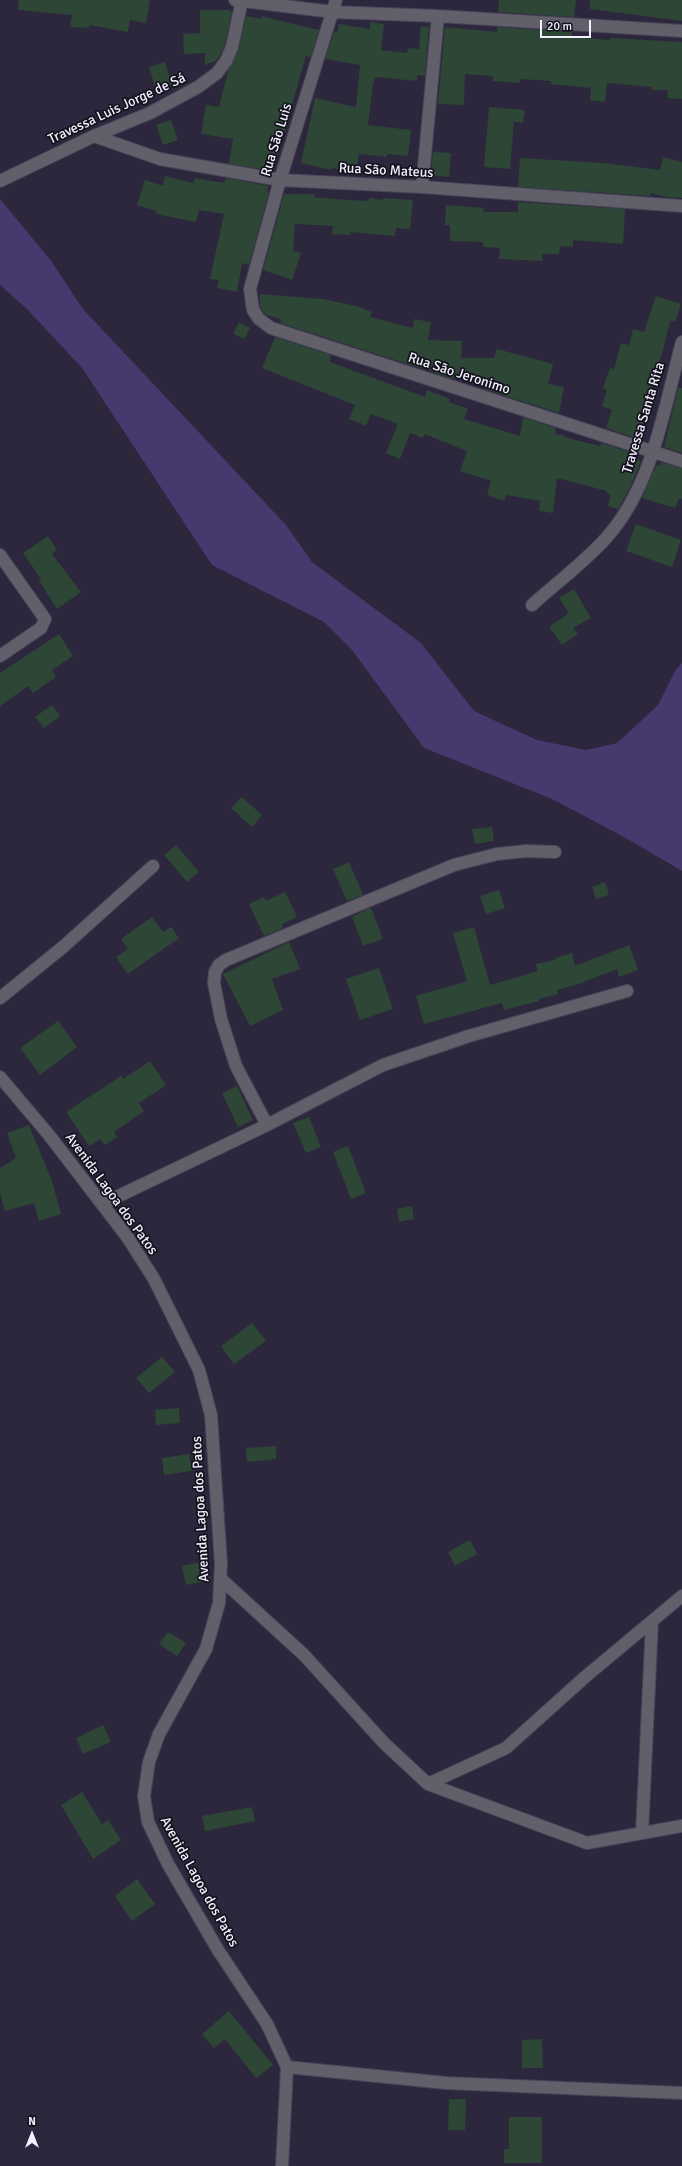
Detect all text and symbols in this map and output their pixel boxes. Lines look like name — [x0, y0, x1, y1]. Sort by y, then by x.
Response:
scale bar — [542, 12, 593, 38]
text: 20 m — [547, 19, 572, 34]
street label: Travessa Luis Jorge de Sá — [46, 70, 188, 148]
street label: Rua São Luis — [258, 101, 296, 179]
street label: Rua São Mateus — [338, 160, 434, 182]
street label: Rua São Jeronimo — [406, 350, 512, 398]
street label: Travessa Santa Rita — [619, 360, 669, 476]
street label: Avenida Lagoa dos Patos — [61, 1130, 161, 1258]
street label: Avenida Lagoa dos Patos — [189, 1436, 213, 1582]
street label: Avenida Lagoa dos Patos — [156, 1814, 242, 1950]
north arrow — [12, 2114, 52, 2154]
text: N — [28, 2115, 36, 2128]

